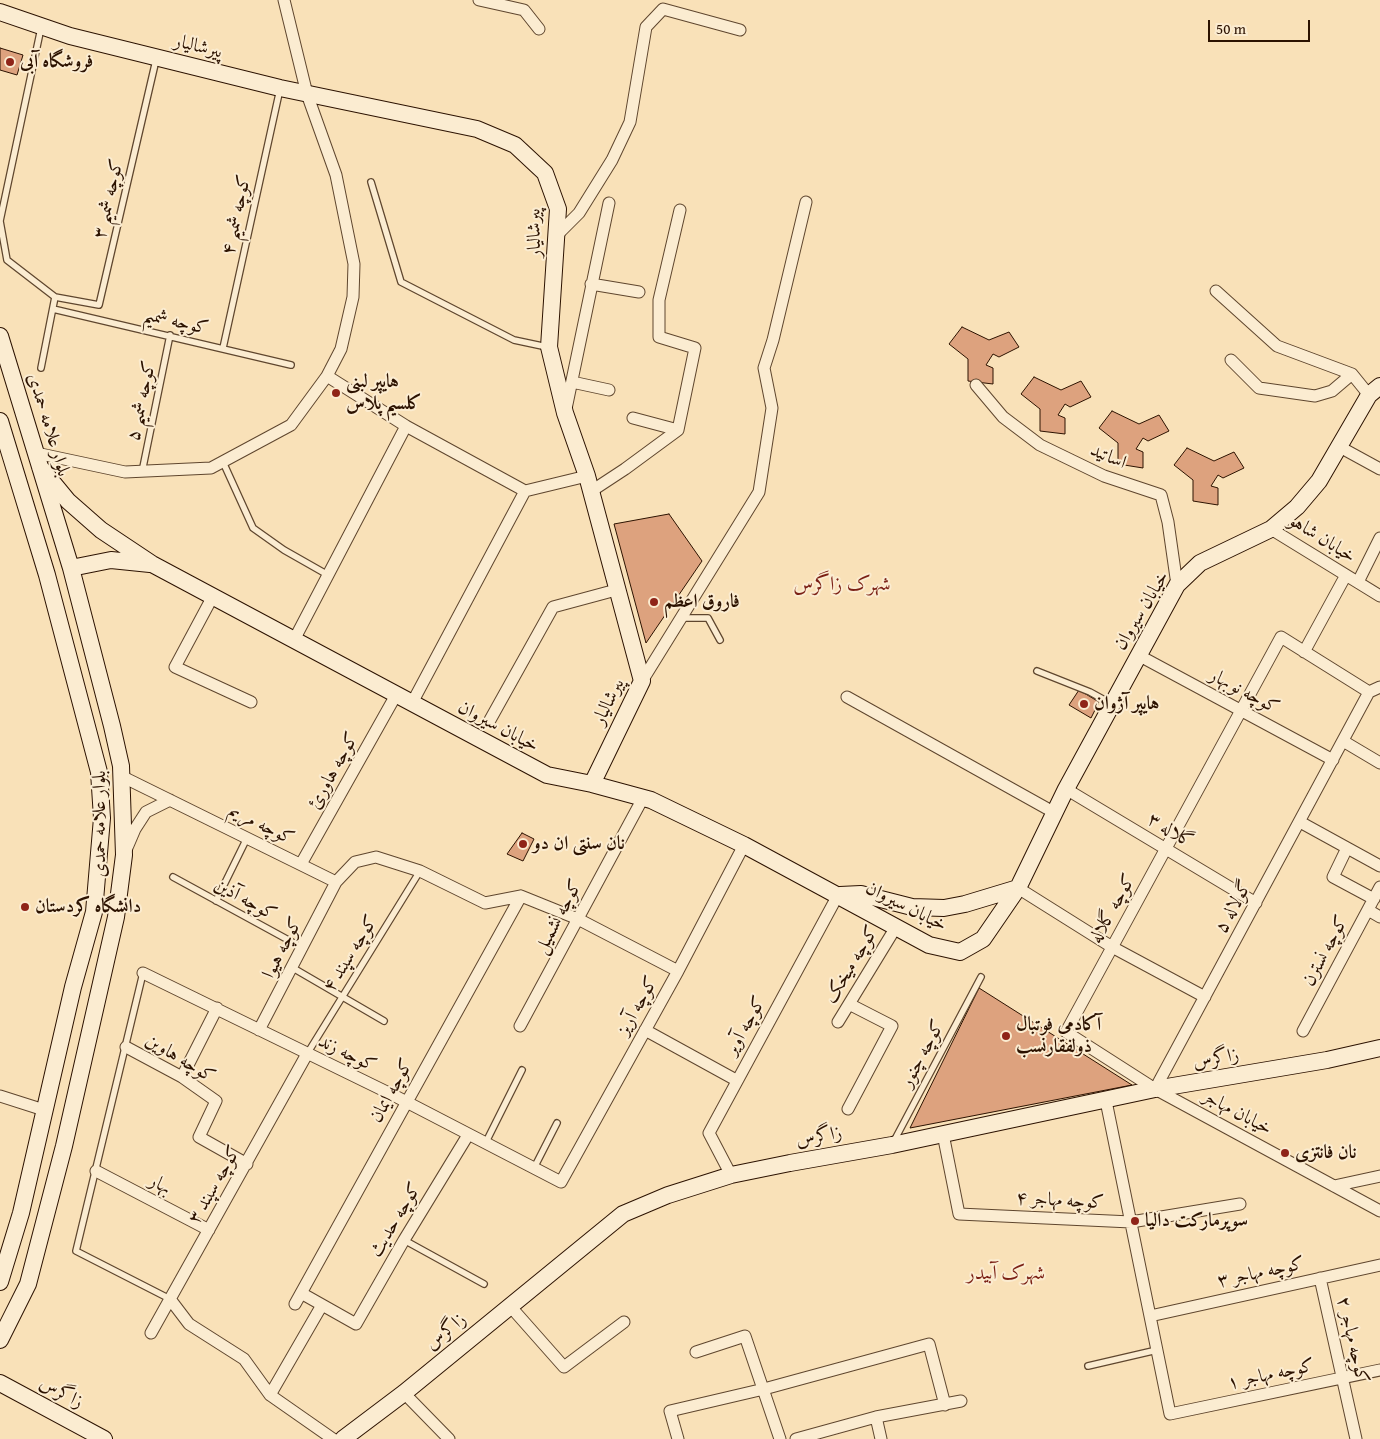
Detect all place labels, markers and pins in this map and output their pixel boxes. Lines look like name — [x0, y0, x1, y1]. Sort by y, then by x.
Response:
place label: فروشگاه آبی — [20, 51, 93, 73]
marker: فروشگاه آبی — [4, 56, 16, 68]
place label: هایپر لبنی کلسیم پلاس — [346, 371, 422, 415]
marker: هایپر لبنی کلسیم پلاس — [330, 387, 342, 399]
place label: فاروق اعظم — [664, 591, 740, 613]
marker: فاروق اعظم — [648, 596, 660, 608]
place label: هایپر آژوان — [1094, 693, 1159, 715]
marker: هایپر آژوان — [1078, 698, 1090, 710]
place label: نان سنتی ان دو — [533, 833, 625, 855]
marker: نان سنتی ان دو — [517, 838, 529, 850]
place label: دانشگاه کردستان — [35, 896, 141, 918]
marker: دانشگاه کردستان — [19, 901, 31, 913]
place label: آکادمی فوتبال ذولفقارنسب — [1016, 1014, 1101, 1058]
marker: آکادمی فوتبال ذولفقارنسب — [1000, 1030, 1012, 1042]
place label: نان فانتزی — [1295, 1142, 1357, 1164]
marker: نان فانتزی — [1279, 1147, 1291, 1159]
place label: سوپرمارکت دالیا — [1145, 1210, 1248, 1232]
marker: سوپرمارکت دالیا — [1129, 1215, 1141, 1227]

